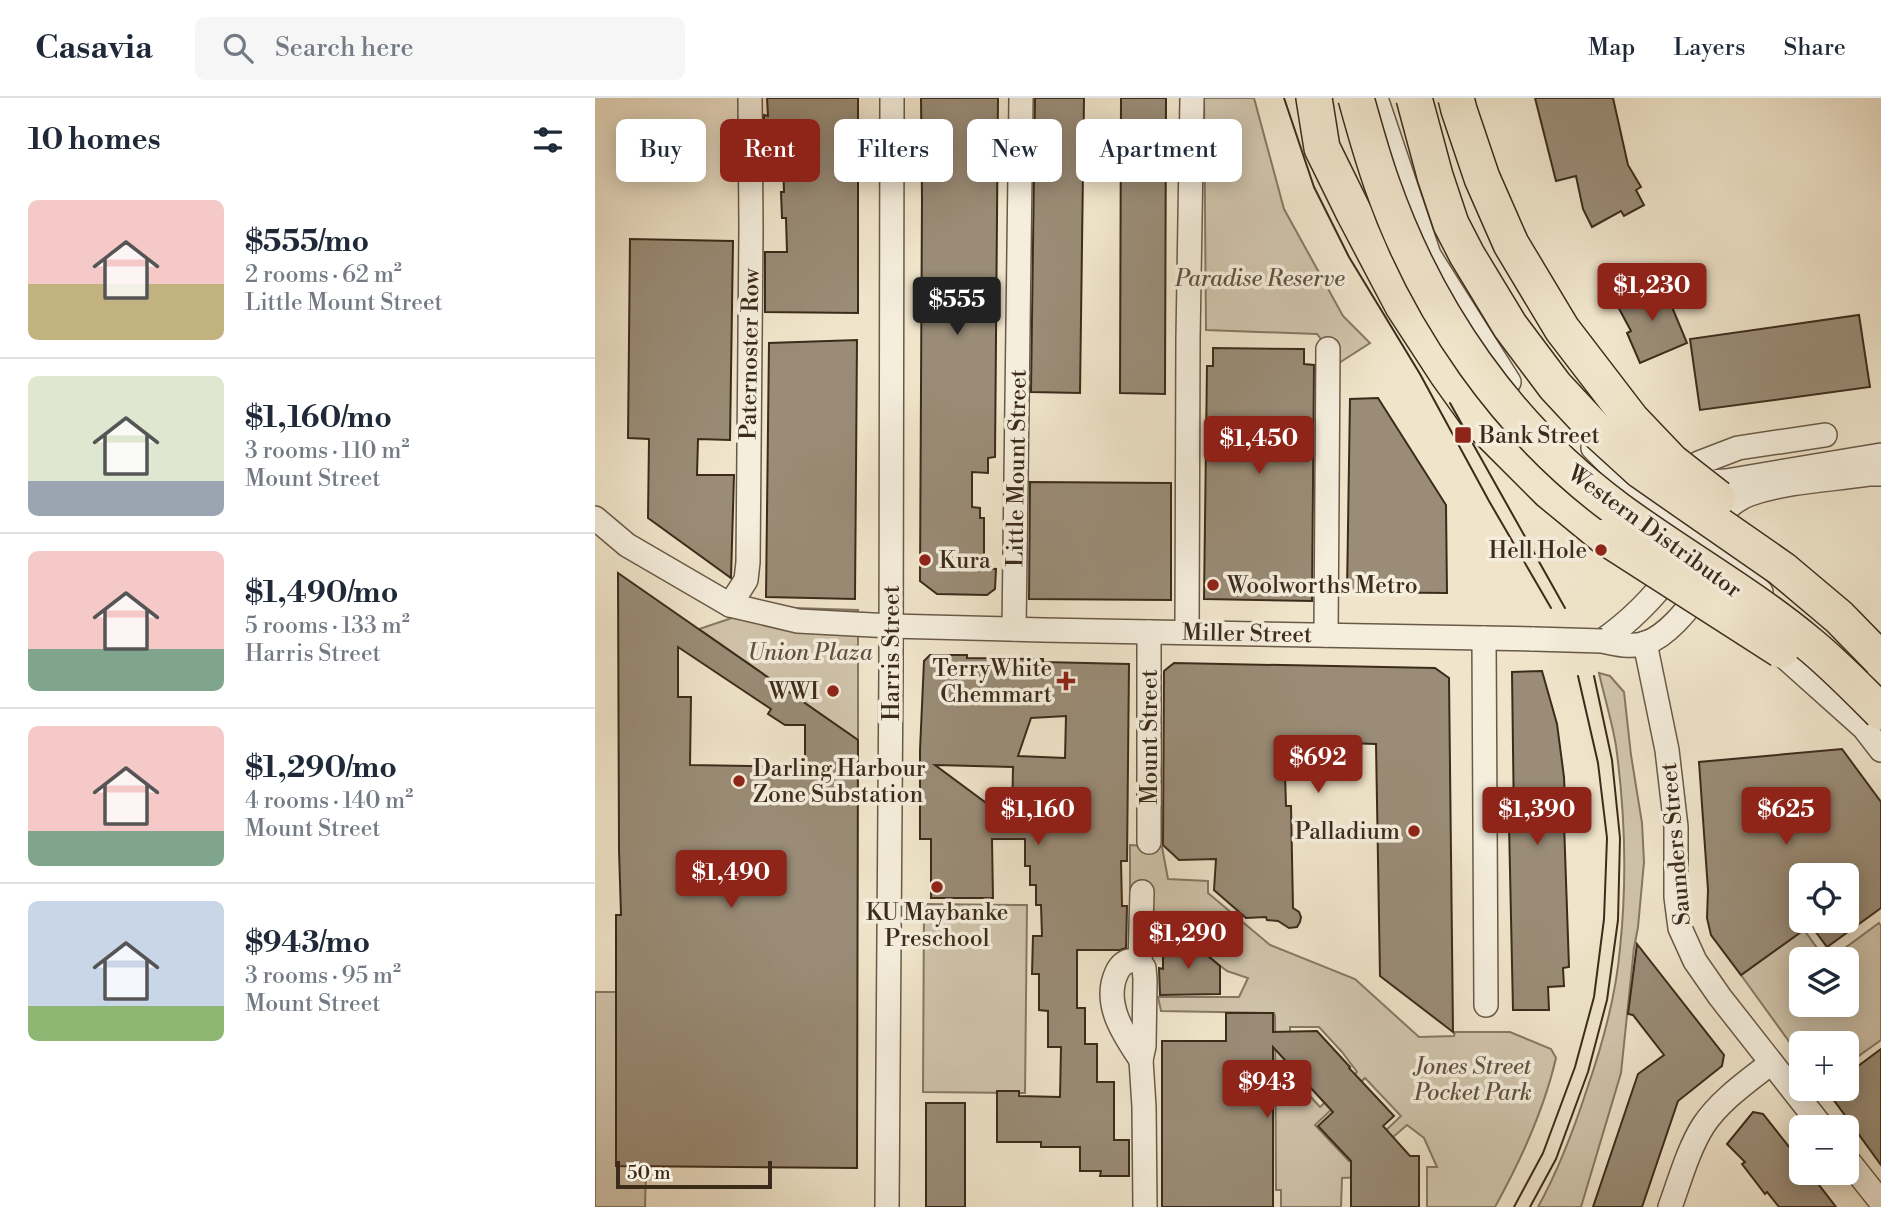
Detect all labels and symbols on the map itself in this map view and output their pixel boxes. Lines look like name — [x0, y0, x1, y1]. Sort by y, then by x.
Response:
pin: $1,230 — [1595, 264, 1709, 323]
park label: Paradise Reserve — [1174, 265, 1345, 293]
street label: Paternoster Row — [735, 267, 766, 440]
pin: $555 — [916, 278, 998, 337]
street label: Little Mount Street — [1001, 369, 1033, 567]
pin: $1,450 — [1202, 416, 1316, 476]
place label: Bank Street — [1478, 422, 1600, 450]
marker: Bank Street — [1453, 425, 1473, 445]
street label: Western Distributor — [1561, 459, 1747, 604]
place label: Hell Hole — [1489, 537, 1587, 565]
marker: Hell Hole — [1593, 542, 1609, 558]
place label: Kura — [939, 547, 991, 575]
marker: Kura — [917, 552, 933, 568]
place label: Woolworths Metro — [1226, 572, 1418, 600]
marker: Woolworths Metro — [1205, 577, 1221, 593]
street label: Harris Street — [878, 585, 906, 721]
street label: Miller Street — [1182, 619, 1312, 649]
park label: Union Plaza — [747, 639, 873, 667]
place label: TerryWhite Chemmart — [932, 655, 1052, 709]
street label: Mount Street — [1136, 669, 1164, 805]
marker: TerryWhite Chemmart — [1058, 673, 1074, 689]
place label: WWI — [768, 678, 819, 706]
marker: WWI — [825, 683, 841, 699]
pin: $692 — [1277, 736, 1359, 795]
place label: Darling Harbour Zone Substation — [753, 755, 926, 809]
street label: Saunders Street — [1655, 761, 1697, 927]
marker: Darling Harbour Zone Substation — [731, 773, 747, 789]
pin: $1,160 — [981, 788, 1095, 847]
pin: $1,390 — [1480, 788, 1594, 847]
pin: $625 — [1745, 788, 1827, 847]
place label: Palladium — [1295, 818, 1400, 846]
marker: Palladium — [1406, 823, 1422, 839]
pin: $1,490 — [674, 850, 788, 910]
marker: KU Maybanke Preschool — [929, 879, 945, 895]
place label: KU Maybanke Preschool — [866, 899, 1008, 953]
pin: $1,290 — [1131, 912, 1245, 971]
park label: Jones Street Pocket Park — [1412, 1053, 1532, 1107]
pin: $943 — [1226, 1060, 1308, 1120]
scale bar — [616, 1158, 772, 1190]

